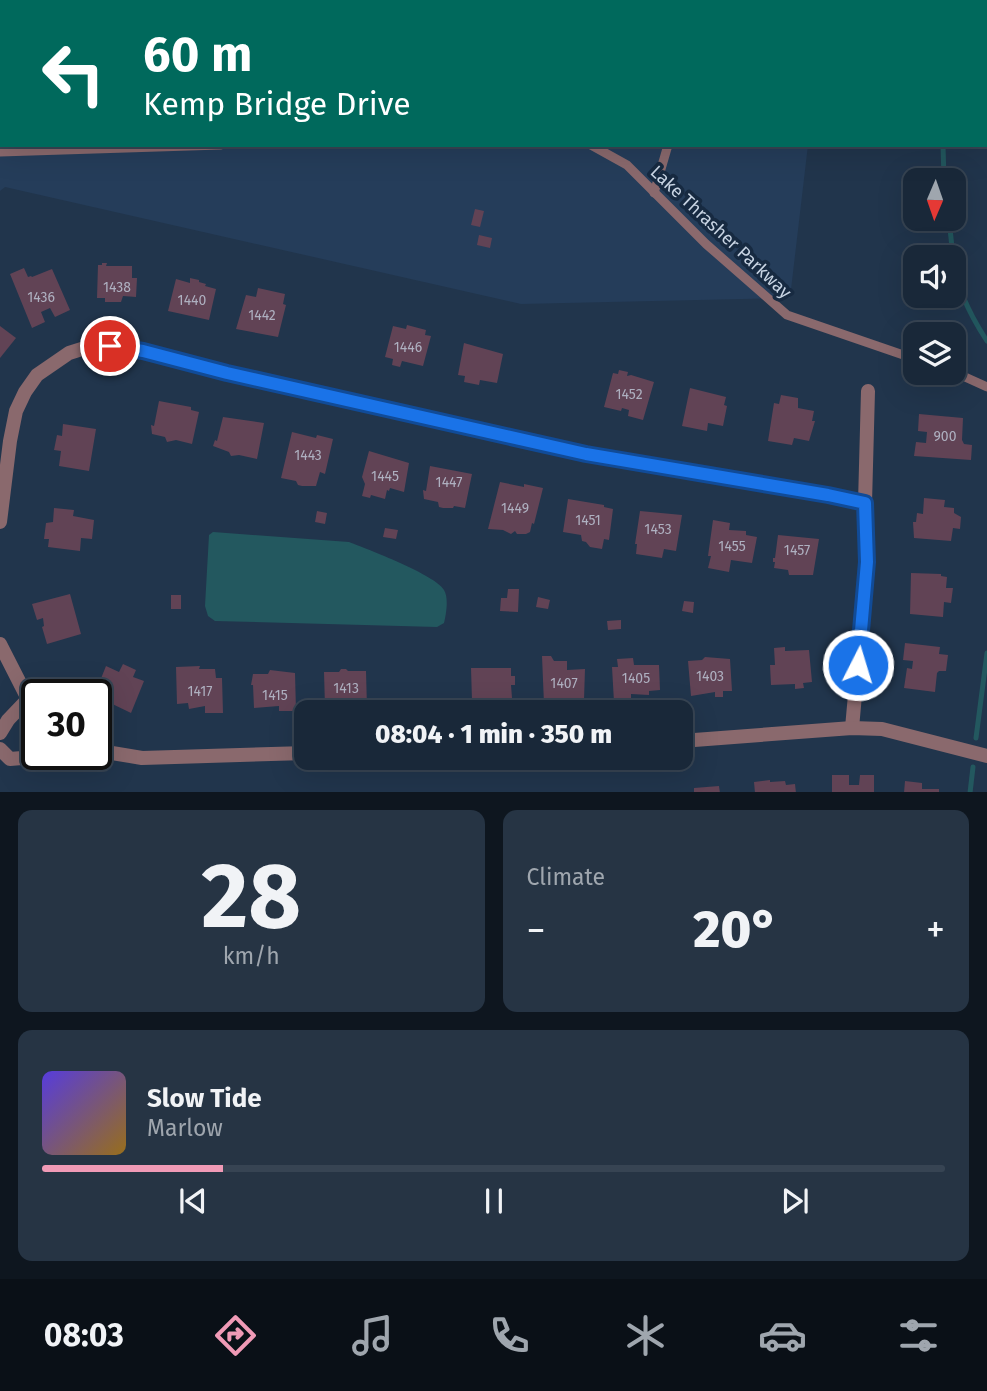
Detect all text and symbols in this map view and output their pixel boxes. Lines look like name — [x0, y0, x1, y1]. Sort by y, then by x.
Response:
text: 60 m — [143, 25, 252, 84]
icon: left — [28, 28, 119, 119]
text: Kemp Bridge Drive — [143, 85, 411, 123]
street label: Lake Thrasher Parkway — [646, 161, 796, 303]
north arrow — [903, 168, 966, 231]
map controls — [903, 168, 966, 385]
button: sound — [903, 245, 966, 308]
house number: 1438 — [103, 279, 131, 296]
house number: 1436 — [27, 289, 55, 306]
house number: 1440 — [178, 292, 207, 309]
house number: 1442 — [248, 307, 276, 324]
pin — [80, 316, 140, 376]
button: layers — [903, 322, 966, 385]
icon: arrive — [91, 327, 129, 365]
house number: 1446 — [394, 339, 422, 356]
house number: 1452 — [615, 386, 643, 403]
house number: 900 — [934, 428, 957, 445]
house number: 1443 — [294, 447, 322, 464]
house number: 1445 — [371, 468, 399, 485]
house number: 1447 — [436, 474, 462, 491]
house number: 1449 — [501, 500, 529, 517]
house number: 1451 — [575, 512, 601, 529]
house number: 1453 — [644, 521, 672, 538]
house number: 1455 — [718, 538, 746, 555]
house number: 1457 — [784, 542, 810, 559]
position arrow — [821, 628, 895, 702]
house number: 1403 — [696, 668, 724, 685]
house number: 1405 — [622, 670, 650, 687]
house number: 1407 — [550, 675, 578, 692]
speed limit sign: 30 — [21, 679, 112, 770]
house number: 1413 — [333, 680, 359, 697]
house number: 1417 — [188, 683, 212, 700]
house number: 1415 — [262, 687, 288, 704]
text: 08:04 · 1 min · 350 m — [375, 719, 612, 750]
text: 28 — [201, 842, 301, 951]
text: Climate — [527, 863, 605, 891]
text: 20° — [693, 898, 778, 961]
text: − — [527, 907, 546, 953]
text: + — [926, 907, 945, 953]
text: km/h — [223, 942, 280, 970]
text: Slow Tide — [147, 1083, 262, 1114]
text: Marlow — [147, 1114, 223, 1142]
icon: previous — [174, 1182, 212, 1220]
icon: pause — [475, 1182, 513, 1220]
icon: next — [776, 1182, 814, 1220]
icon: directions — [211, 1311, 260, 1360]
icon: music — [348, 1311, 397, 1360]
icon: phone — [485, 1311, 534, 1360]
icon: climate — [621, 1311, 670, 1360]
icon: car — [758, 1311, 807, 1360]
icon: filters — [894, 1311, 943, 1360]
text: 08:03 — [44, 1316, 124, 1354]

